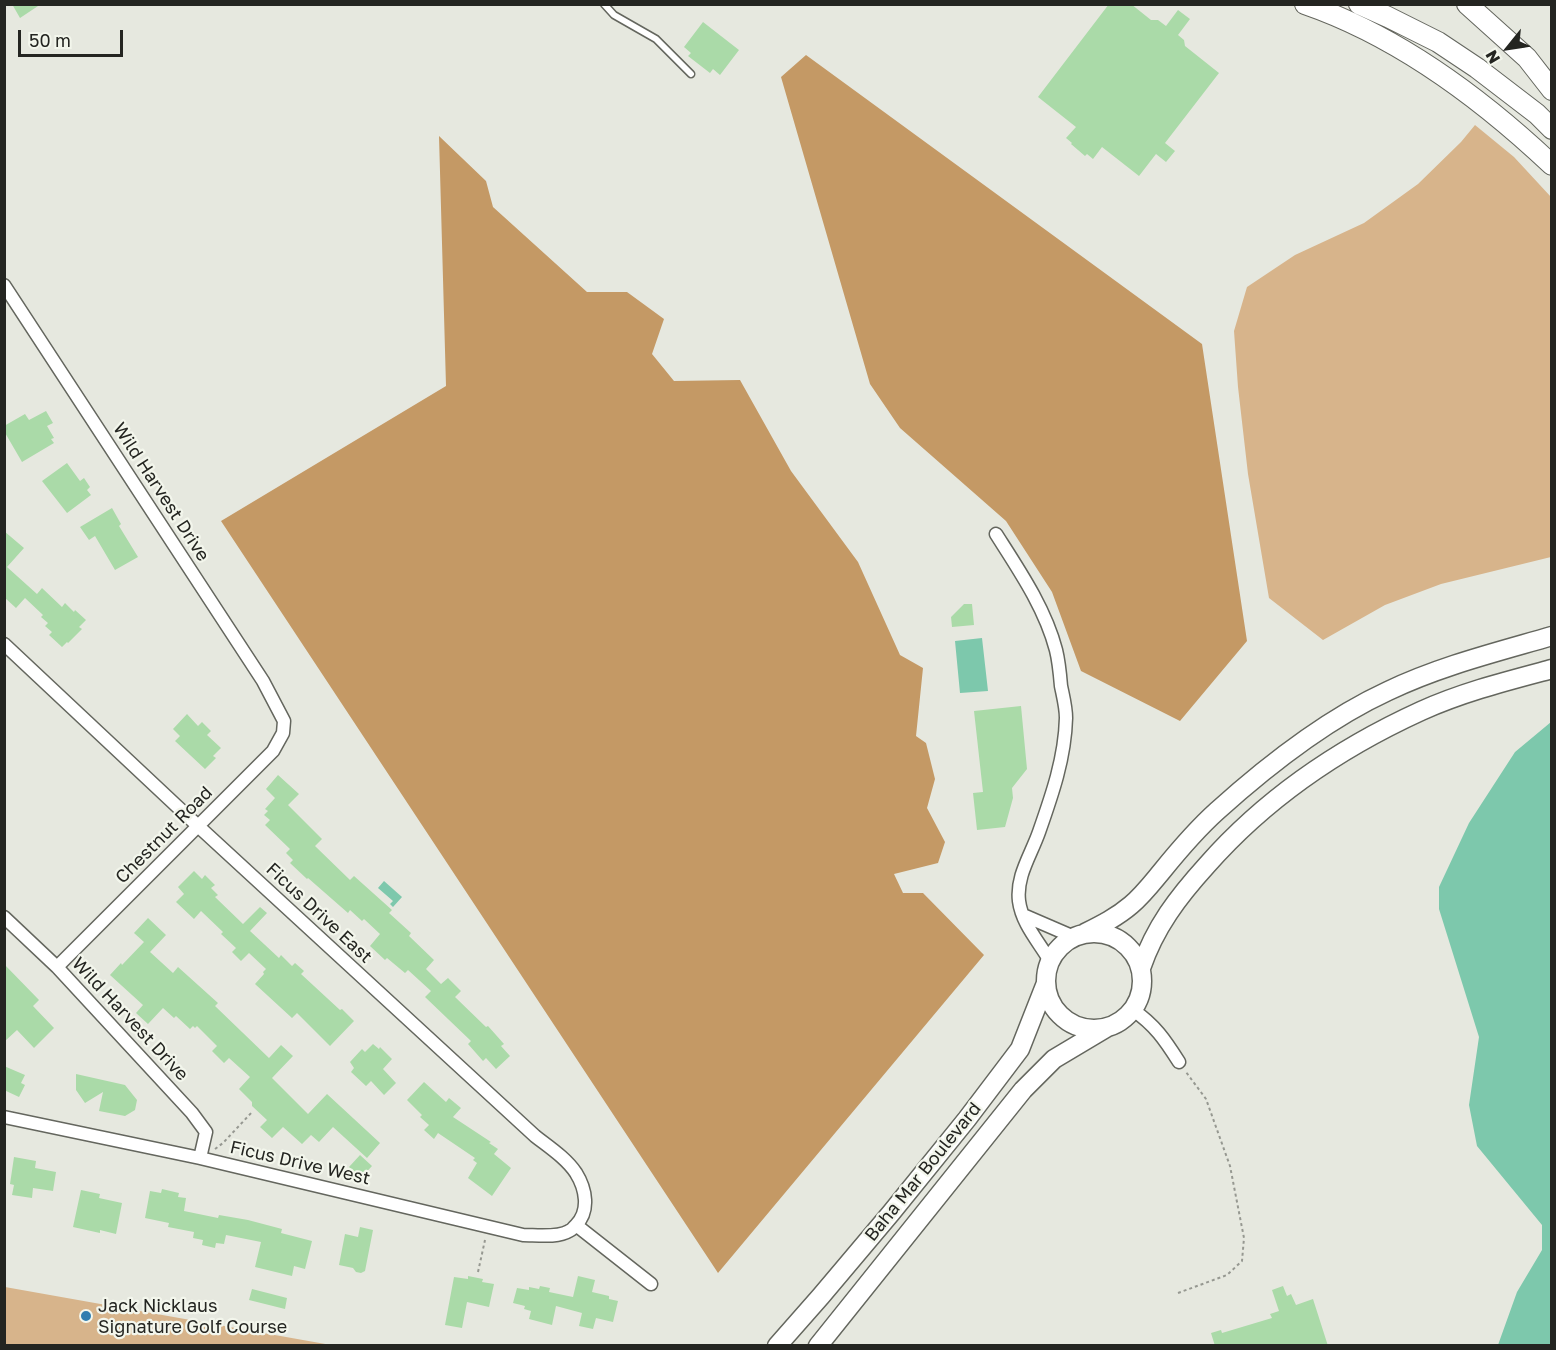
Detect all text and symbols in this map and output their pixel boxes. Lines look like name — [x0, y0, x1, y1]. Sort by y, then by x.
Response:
scale bar — [21, 18, 126, 56]
north arrow — [1478, 18, 1538, 78]
text: 50 m — [29, 29, 71, 51]
text: N — [1481, 47, 1504, 67]
street label: Wild Harvest Drive — [108, 419, 214, 565]
street label: Chestnut Road — [111, 782, 217, 888]
street label: Ficus Drive East — [262, 858, 376, 968]
street label: Wild Harvest Drive — [67, 953, 193, 1085]
street label: Baha Mar Boulevard — [860, 1098, 986, 1246]
street label: Ficus Drive West — [228, 1136, 372, 1190]
place label: Jack Nicklaus Signature Golf Course — [98, 1295, 287, 1338]
marker: Jack Nicklaus Signature Golf Course — [79, 1309, 93, 1323]

